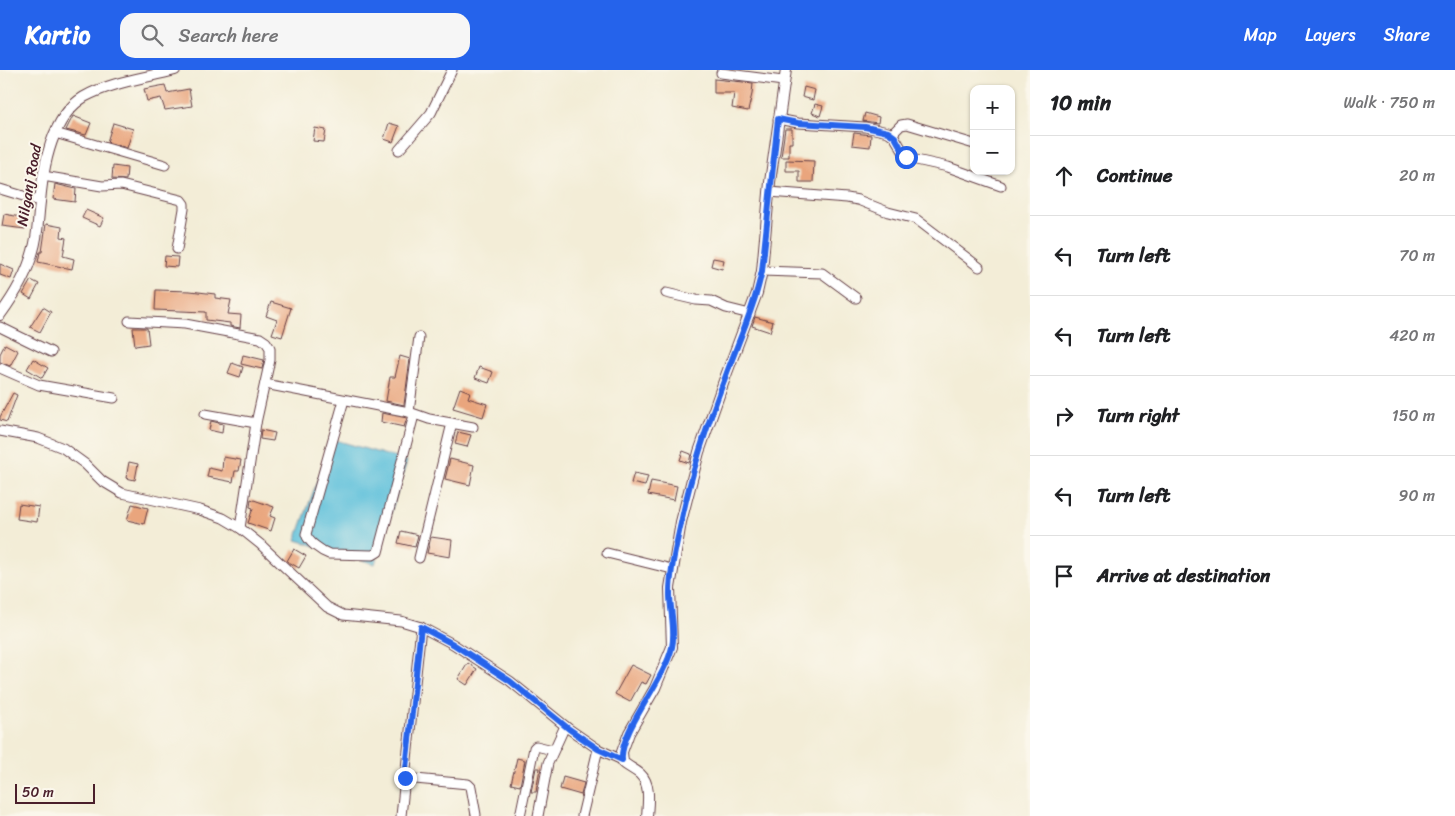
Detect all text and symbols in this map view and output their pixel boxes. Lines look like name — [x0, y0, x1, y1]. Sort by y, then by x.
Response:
search box — [120, 13, 470, 58]
text: Kartio — [25, 14, 90, 56]
text: Search here — [178, 19, 279, 52]
text: Map — [1244, 19, 1277, 51]
text: Layers — [1305, 19, 1356, 51]
text: Share — [1384, 19, 1430, 51]
icon: search — [138, 21, 166, 49]
text: 10 min — [1050, 84, 1111, 122]
map controls — [970, 85, 1015, 175]
button: + — [970, 85, 1015, 130]
text: Walk · 750 m — [1343, 88, 1435, 117]
button: − — [970, 130, 1015, 175]
street label: Nilganj Road — [9, 141, 49, 228]
route start — [895, 146, 918, 169]
text: Continue — [1097, 159, 1173, 192]
text: 20 m — [1399, 161, 1435, 190]
icon: ahead — [1050, 162, 1078, 190]
text: Turn left — [1097, 239, 1170, 272]
text: 70 m — [1399, 241, 1435, 270]
icon: left — [1050, 242, 1078, 270]
text: Turn left — [1097, 319, 1170, 352]
text: 420 m — [1389, 321, 1435, 350]
icon: left — [1050, 322, 1078, 350]
text: Turn right — [1097, 399, 1179, 432]
text: 150 m — [1392, 401, 1435, 430]
icon: right — [1050, 402, 1078, 430]
text: Turn left — [1097, 479, 1170, 512]
text: 90 m — [1399, 481, 1435, 510]
icon: left — [1050, 482, 1078, 510]
text: Arrive at destination — [1097, 559, 1270, 592]
icon: arrive — [1050, 562, 1078, 590]
route end — [394, 767, 417, 790]
text: 50 m — [22, 780, 54, 805]
scale bar — [15, 781, 95, 804]

